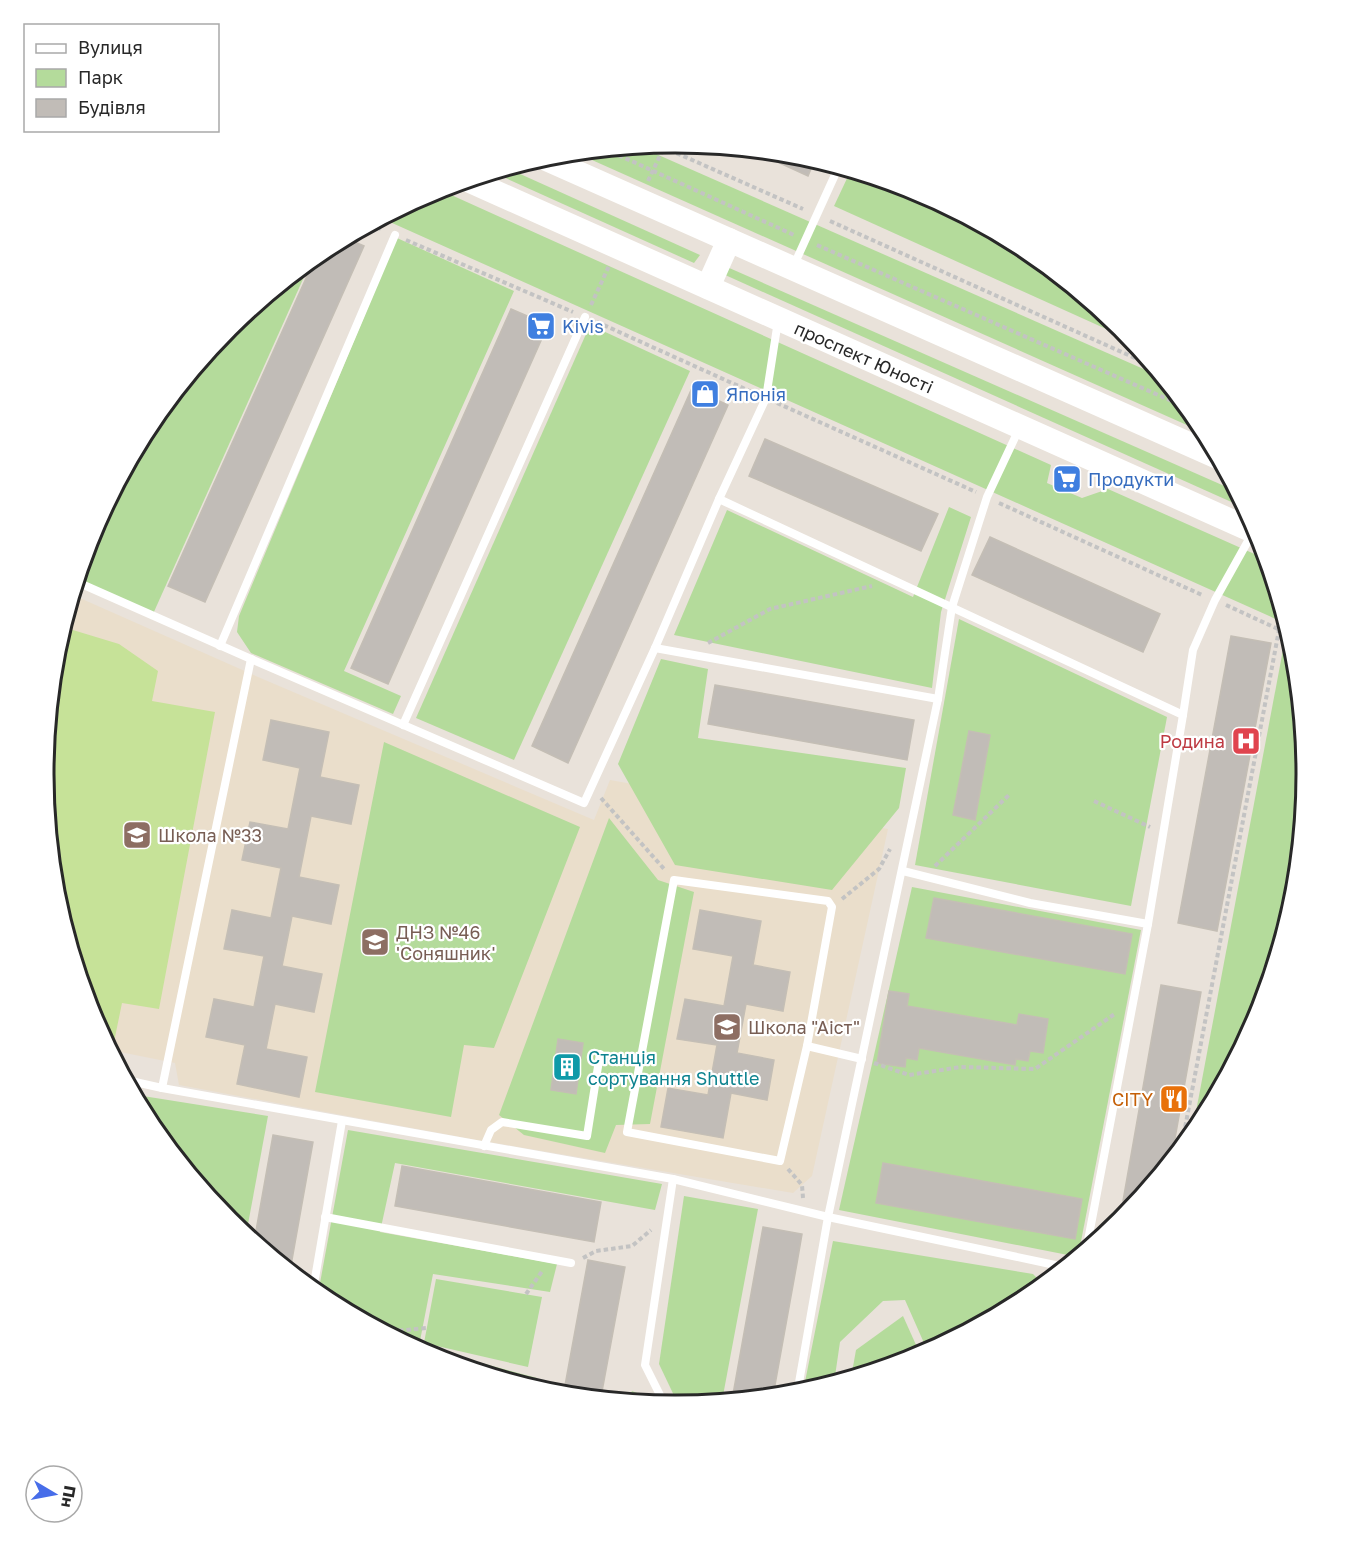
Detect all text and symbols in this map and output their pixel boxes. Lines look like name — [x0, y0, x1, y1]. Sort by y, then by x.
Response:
legend — [24, 24, 219, 132]
text: Вулиця — [78, 36, 143, 58]
text: Парк — [78, 66, 123, 88]
text: Будівля — [78, 96, 146, 118]
supermarket icon: Kivis — [525, 310, 557, 342]
place label: Kivis — [562, 315, 604, 337]
street label: проспект Юності — [791, 316, 937, 398]
shop icon: Японія — [689, 378, 721, 410]
place label: Японія — [726, 383, 786, 405]
supermarket icon: Продукти — [1051, 463, 1083, 495]
place label: Продукти — [1088, 468, 1174, 490]
hospital icon: Родина — [1230, 725, 1262, 757]
place label: Родина — [1160, 730, 1225, 752]
school or university icon: Школа №33 — [121, 819, 153, 851]
place label: Школа №33 — [158, 824, 262, 846]
place label: ДНЗ №46 'Соняшник' — [396, 921, 495, 964]
school or university icon: ДНЗ №46 'Соняшник' — [359, 926, 391, 958]
school or university icon: Школа "Аіст" — [711, 1011, 743, 1043]
place label: Школа "Аіст" — [748, 1016, 860, 1038]
place label: Станція сортування Shuttle — [588, 1046, 760, 1089]
building icon: Станція сортування Shuttle — [551, 1051, 583, 1083]
restaurant icon: CITY — [1158, 1083, 1190, 1115]
place label: CITY — [1112, 1088, 1153, 1110]
north arrow — [24, 1464, 84, 1524]
text: Пн — [57, 1484, 81, 1509]

